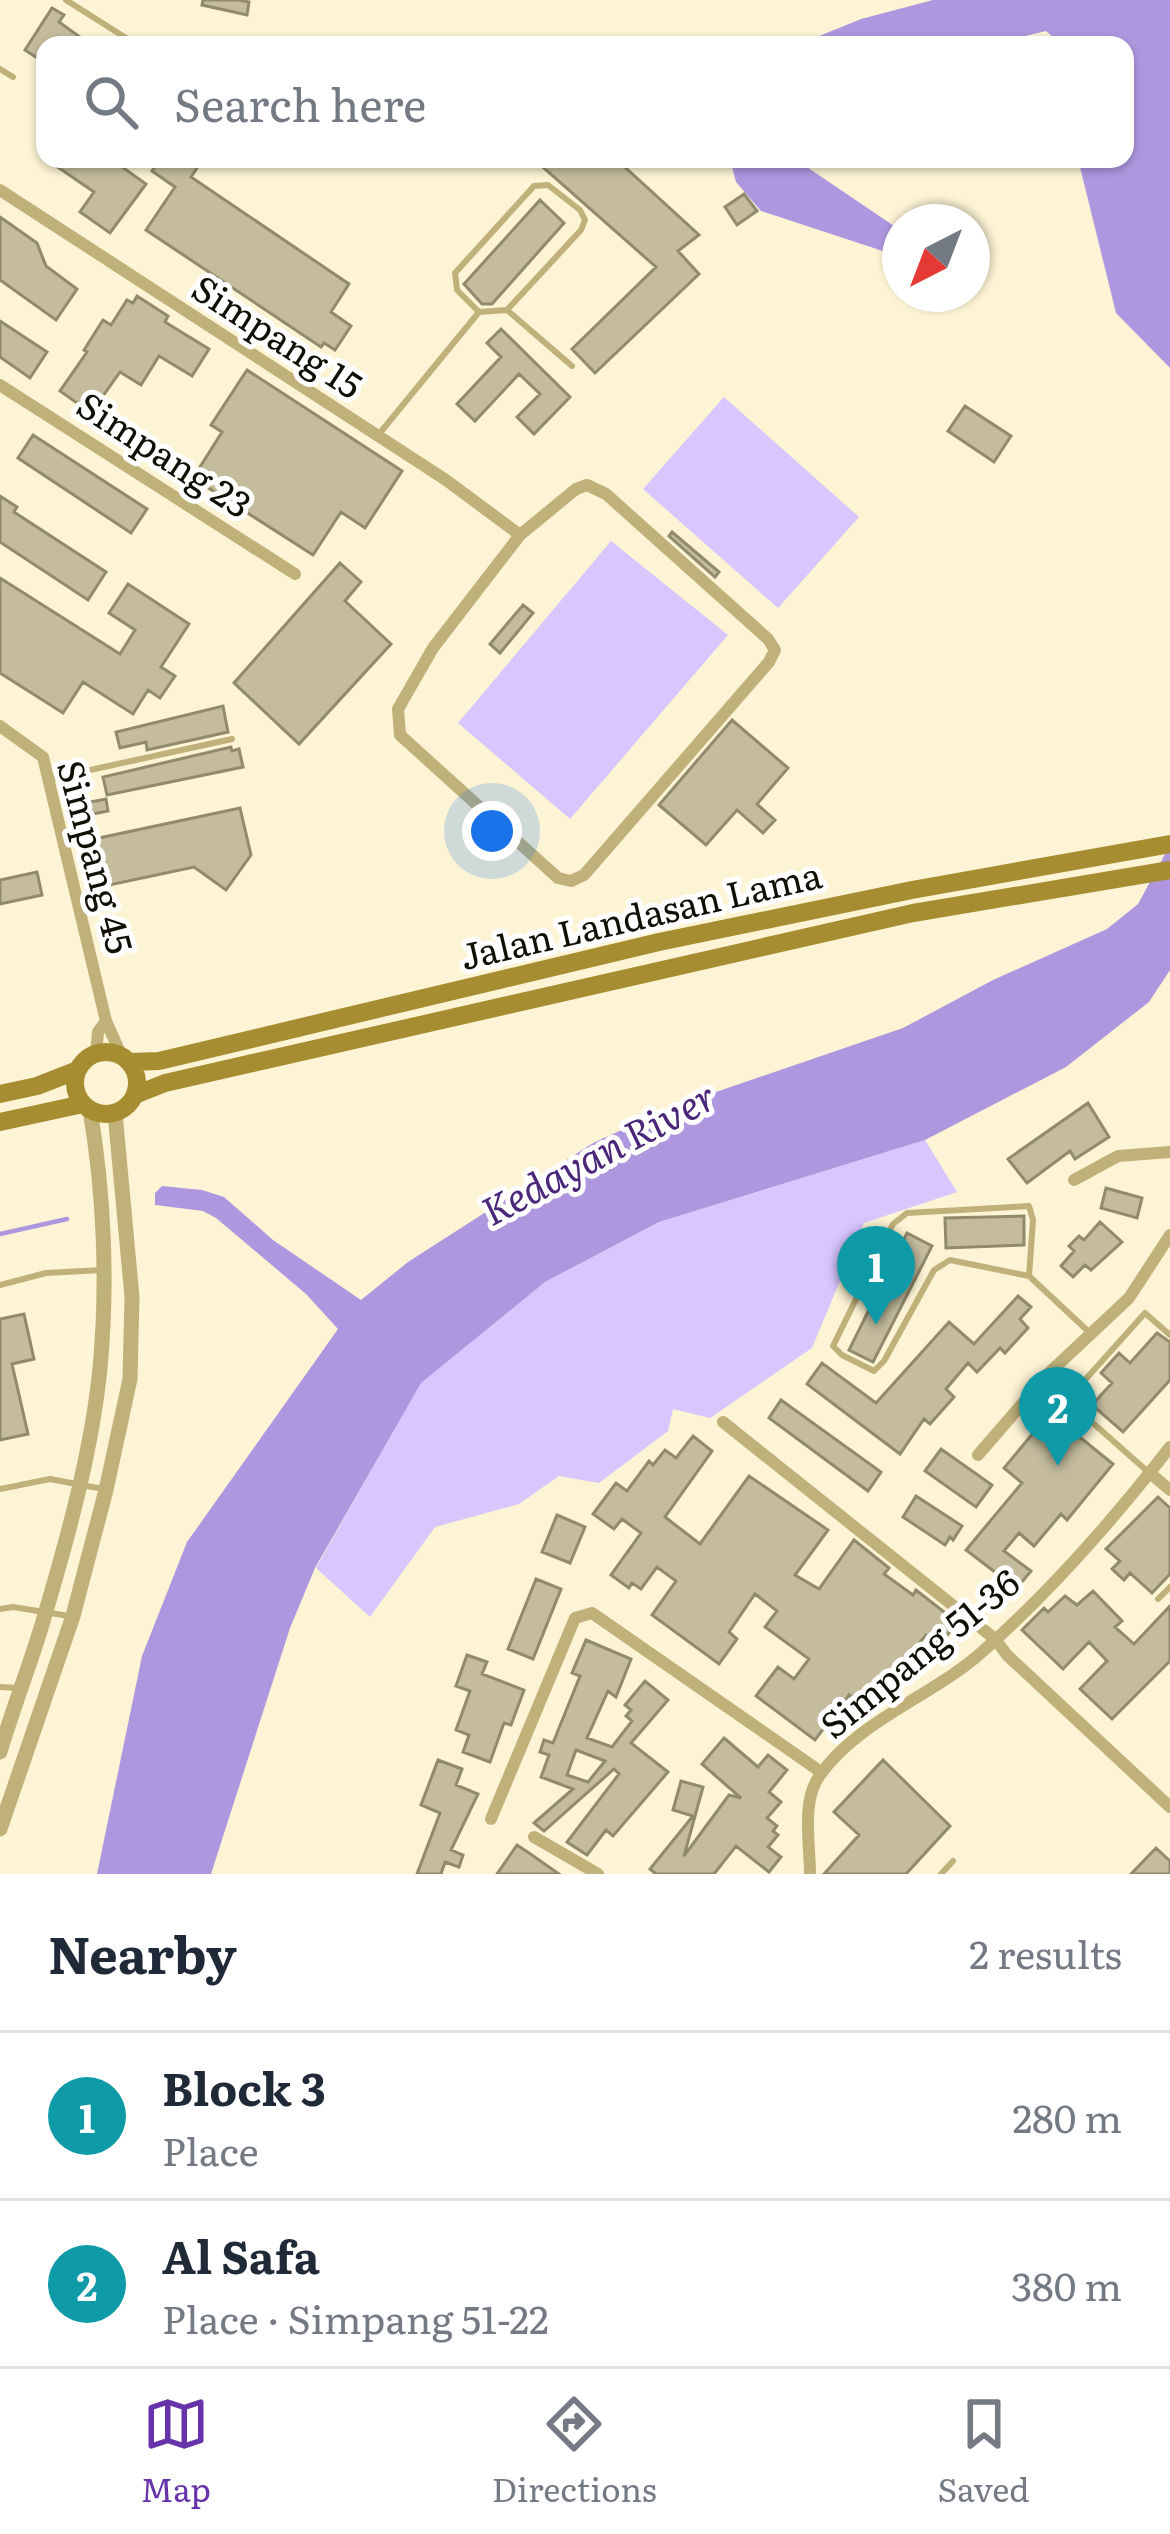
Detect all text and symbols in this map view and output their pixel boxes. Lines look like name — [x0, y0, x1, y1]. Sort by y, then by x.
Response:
search box — [36, 36, 1134, 168]
icon: search — [78, 69, 144, 135]
text: Search here — [174, 69, 426, 136]
north arrow — [882, 204, 990, 312]
street label: Simpang 15 — [183, 260, 374, 410]
street label: Simpang 23 — [68, 377, 263, 529]
street label: Simpang 45 — [46, 754, 149, 959]
your location — [462, 801, 522, 861]
street label: Jalan Landasan Lama — [454, 846, 827, 981]
water label: Kedayan River — [470, 1065, 725, 1238]
pin: 1 — [837, 1226, 915, 1325]
pin: 2 — [1019, 1367, 1097, 1466]
street label: Simpang 51-36 — [807, 1555, 1029, 1749]
text: Nearby — [48, 1914, 237, 1990]
text: 2 results — [969, 1923, 1122, 1981]
text: Block 3 — [162, 2053, 326, 2120]
text: 1 — [79, 2087, 95, 2145]
text: 280 m — [1013, 2087, 1122, 2145]
text: Place — [162, 2120, 259, 2178]
text: Al Safa — [162, 2221, 320, 2288]
text: 2 — [77, 2255, 97, 2313]
text: 380 m — [1011, 2255, 1122, 2313]
text: Place · Simpang 51-22 — [162, 2288, 549, 2346]
tab: Map — [140, 2391, 211, 2512]
tab: Directions — [492, 2391, 657, 2512]
tab: Saved — [938, 2391, 1030, 2512]

